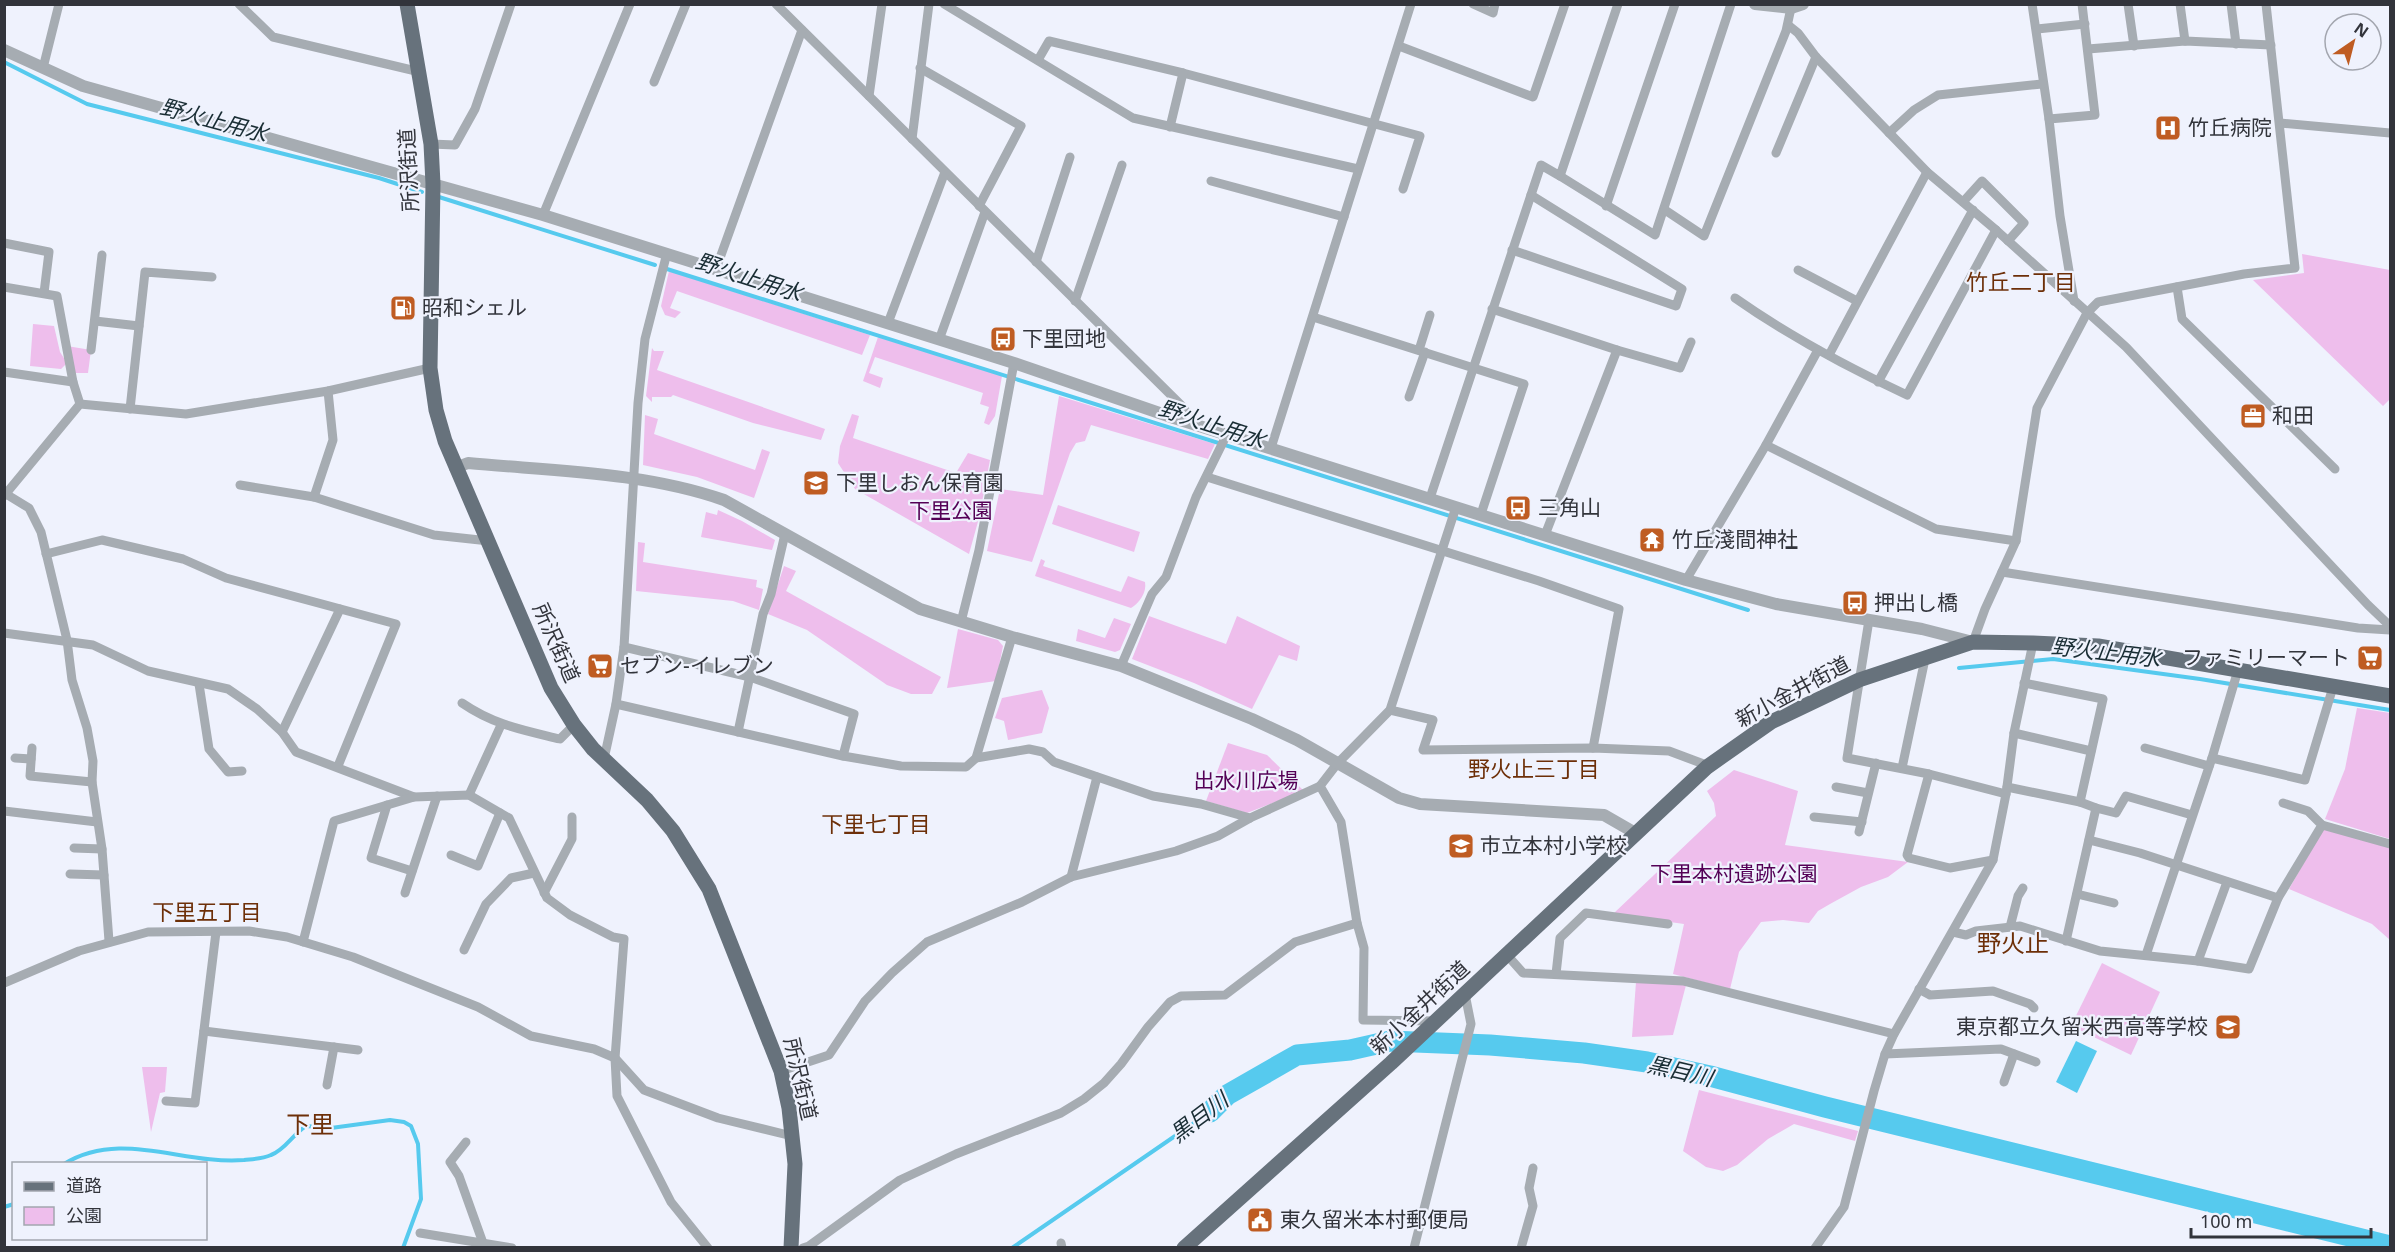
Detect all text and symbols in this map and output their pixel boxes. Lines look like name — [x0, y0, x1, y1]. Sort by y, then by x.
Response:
north arrow — [2323, 12, 2383, 72]
text: N — [2350, 17, 2373, 42]
water label: 野火止用水 — [157, 90, 273, 148]
hospital icon: 竹丘病院 — [2153, 113, 2183, 143]
place label: 竹丘病院 — [2188, 113, 2272, 141]
street label: 所沢街道 — [392, 127, 424, 213]
water label: 野火止用水 — [692, 245, 808, 308]
district label: 竹丘二丁目 — [1966, 266, 2076, 296]
fuel station icon: 昭和シェル — [388, 293, 418, 323]
place label: 昭和シェル — [422, 293, 527, 321]
bus stop icon: 下里団地 — [988, 324, 1018, 354]
place label: 下里団地 — [1022, 324, 1106, 352]
water label: 野火止用水 — [1155, 392, 1271, 455]
office icon: 和田 — [2238, 401, 2268, 431]
place label: 和田 — [2272, 401, 2314, 429]
school or university icon: 下里しおん保育園 — [801, 468, 831, 498]
place label: 下里しおん保育園 — [836, 468, 1004, 496]
bus stop icon: 三角山 — [1503, 493, 1533, 523]
place label: 三角山 — [1538, 493, 1601, 521]
park label: 下里公園 — [909, 496, 993, 524]
temple icon: 竹丘淺間神社 — [1637, 525, 1667, 555]
place label: 竹丘淺間神社 — [1672, 525, 1798, 553]
bus stop icon: 押出し橋 — [1840, 588, 1870, 618]
place label: 押出し橋 — [1874, 588, 1958, 616]
street label: 所沢街道 — [527, 599, 587, 687]
water label: 野火止用水 — [2050, 629, 2165, 673]
place label: ファミリーマート — [2182, 643, 2350, 671]
supermarket icon: ファミリーマート — [2355, 643, 2385, 673]
street label: 新小金井街道 — [1730, 649, 1855, 733]
supermarket icon: セブン-イレブン — [585, 651, 615, 681]
place label: セブン-イレブン — [620, 651, 774, 679]
district label: 野火止三丁目 — [1468, 753, 1600, 783]
park label: 出水川広場 — [1194, 766, 1299, 794]
district label: 下里七丁目 — [821, 808, 931, 838]
school or university icon: 市立本村小学校 — [1446, 831, 1476, 861]
place label: 市立本村小学校 — [1480, 831, 1627, 859]
park label: 下里本村遺跡公園 — [1650, 859, 1818, 887]
district label: 下里五丁目 — [152, 896, 262, 926]
district label: 野火止 — [1977, 926, 2049, 959]
street label: 新小金井街道 — [1364, 954, 1475, 1060]
place label: 東京都立久留米西高等学校 — [1956, 1012, 2208, 1040]
school or university icon: 東京都立久留米西高等学校 — [2213, 1012, 2243, 1042]
street label: 所沢街道 — [778, 1035, 824, 1123]
water label: 黒目川 — [1645, 1048, 1718, 1093]
water label: 黒目川 — [1163, 1083, 1235, 1148]
district label: 下里 — [286, 1107, 334, 1140]
legend — [12, 1162, 207, 1240]
text: 道路 — [66, 1173, 102, 1197]
scale bar — [2191, 1201, 2371, 1239]
text: 公園 — [66, 1203, 102, 1227]
public building icon: 東久留米本村郵便局 — [1245, 1205, 1275, 1235]
place label: 東久留米本村郵便局 — [1280, 1205, 1469, 1233]
text: 100 m — [2200, 1209, 2252, 1233]

